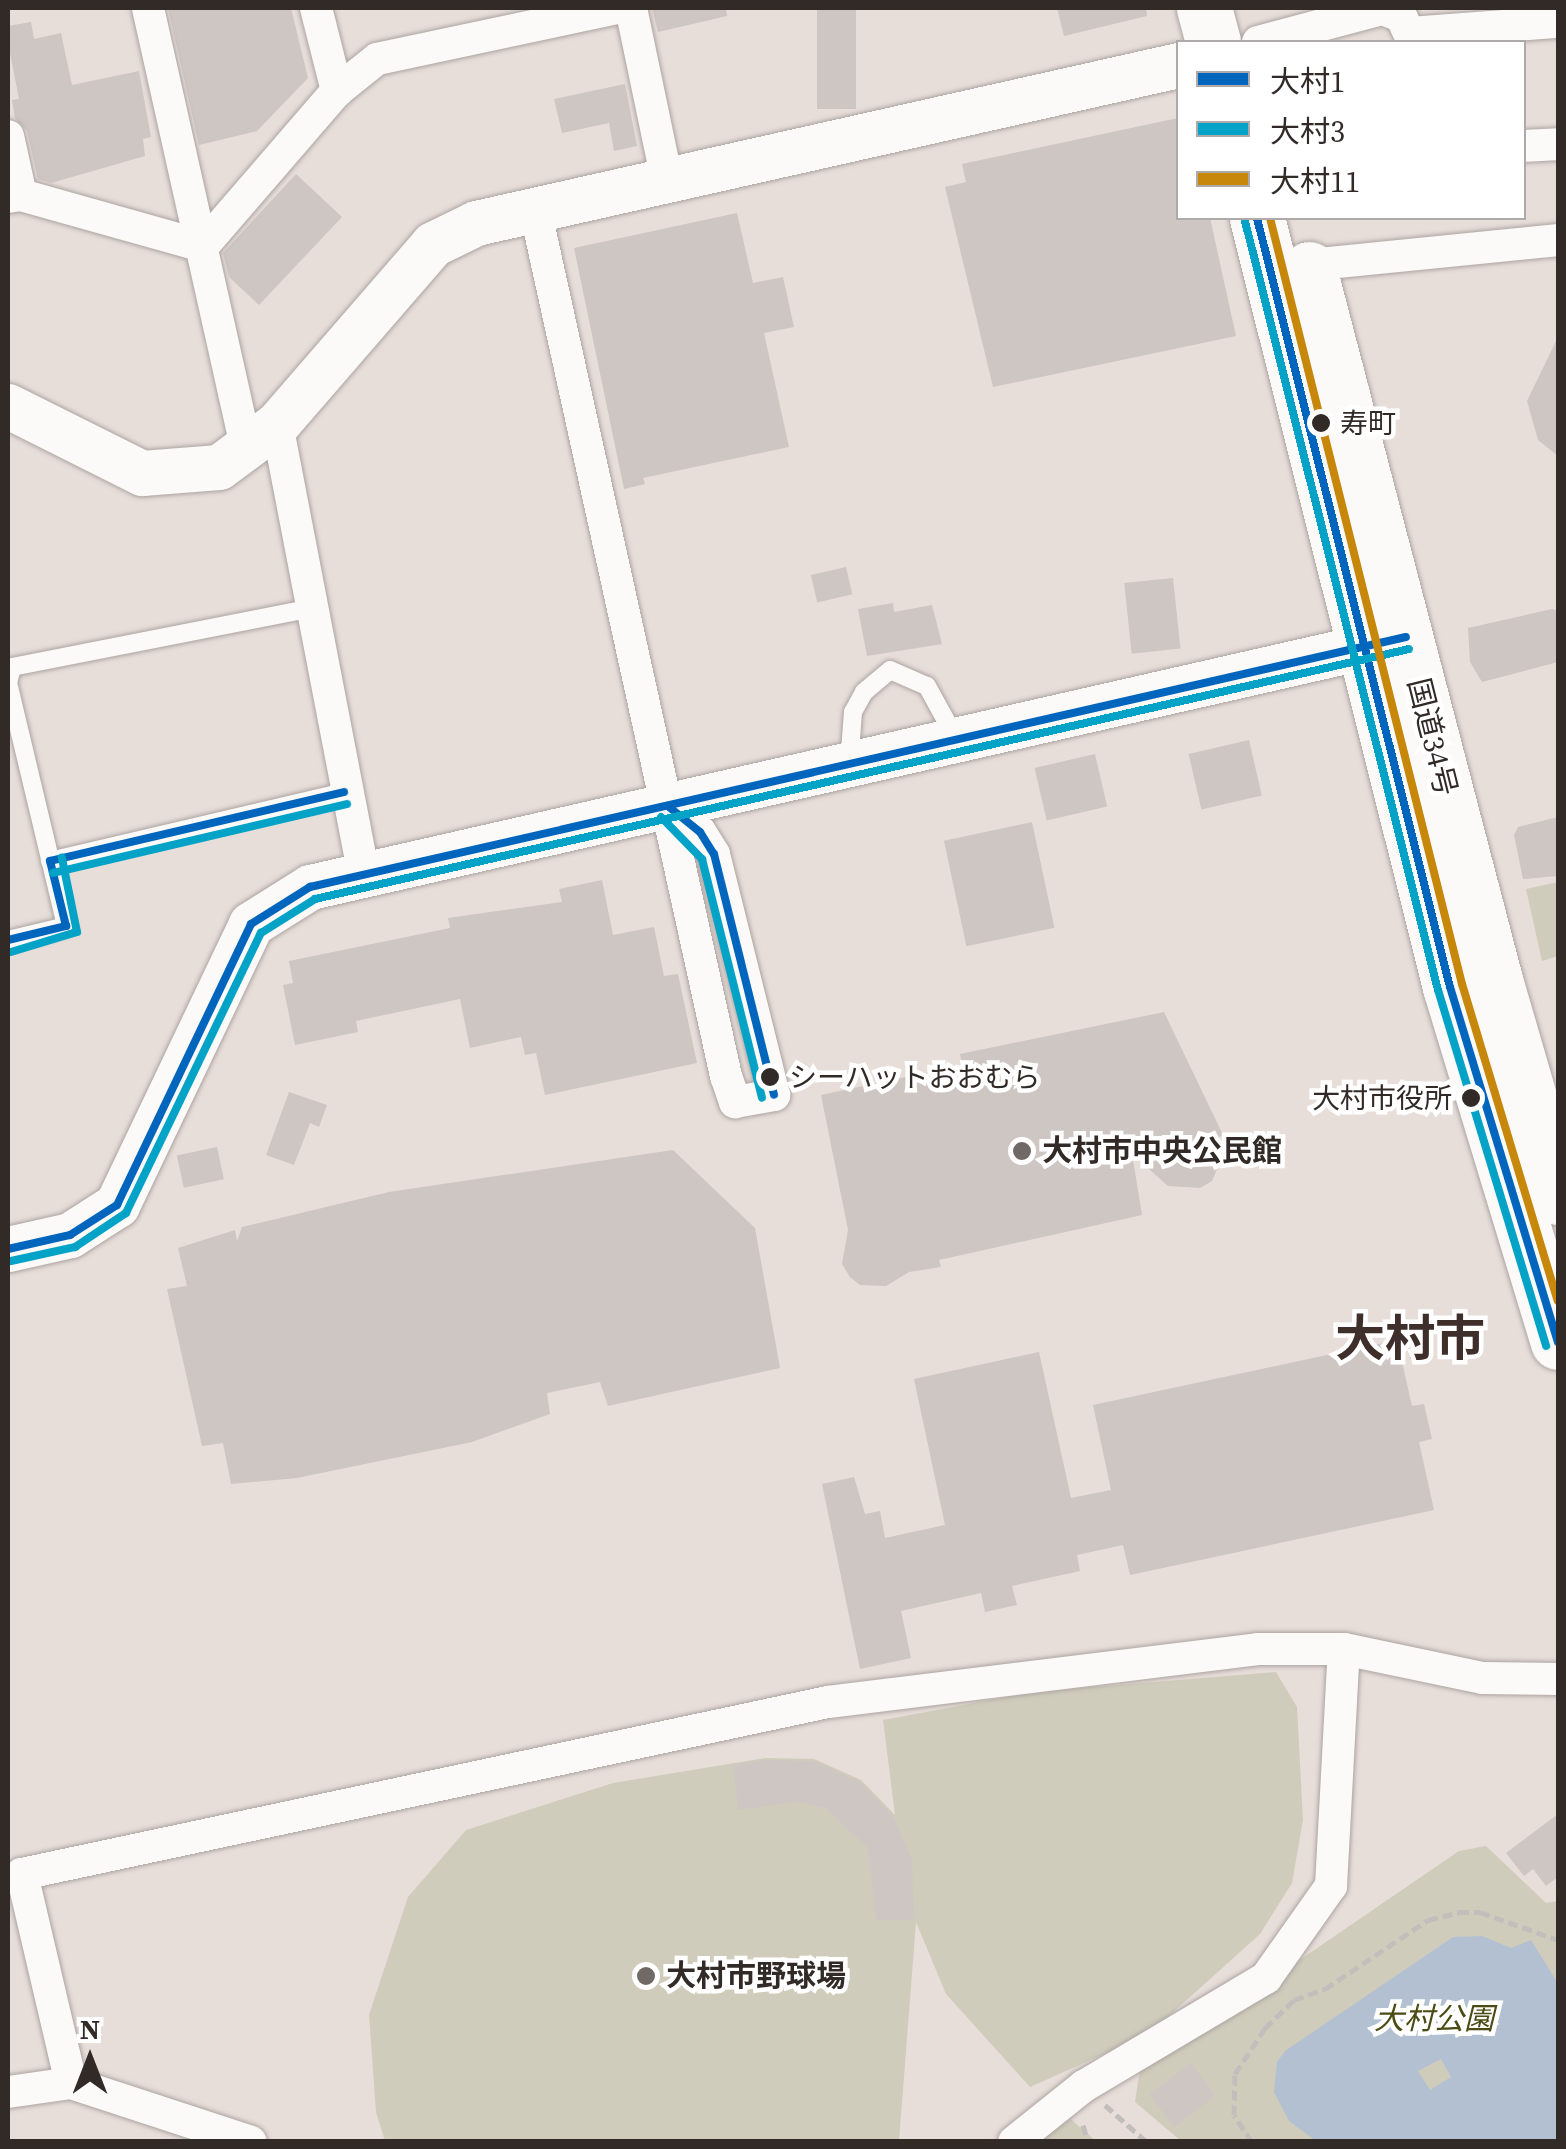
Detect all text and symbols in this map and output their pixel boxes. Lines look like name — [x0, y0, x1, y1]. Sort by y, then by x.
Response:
legend — [1176, 40, 1526, 220]
text: 大村1 — [1270, 61, 1345, 102]
text: 大村3 — [1270, 111, 1345, 152]
text: 大村11 — [1270, 161, 1360, 202]
place label: 寿町 — [1340, 406, 1396, 440]
marker: 寿町 — [1311, 413, 1331, 433]
street label: 国道34号 — [1400, 674, 1464, 800]
place label: シーハットおおむら — [789, 1060, 1041, 1094]
marker: シーハットおおむら — [760, 1067, 780, 1087]
place label: 大村市役所 — [1312, 1081, 1452, 1115]
marker: 大村市役所 — [1461, 1088, 1481, 1108]
place label: 大村市中央公民館 — [1042, 1133, 1282, 1169]
marker: 大村市中央公民館 — [1011, 1140, 1033, 1162]
district label: 大村市 — [1335, 1309, 1485, 1369]
place label: 大村市野球場 — [666, 1958, 846, 1994]
marker: 大村市野球場 — [635, 1965, 657, 1987]
park label: 大村公園 — [1374, 2001, 1494, 2037]
north arrow — [40, 2009, 140, 2109]
text: N — [80, 2010, 100, 2048]

